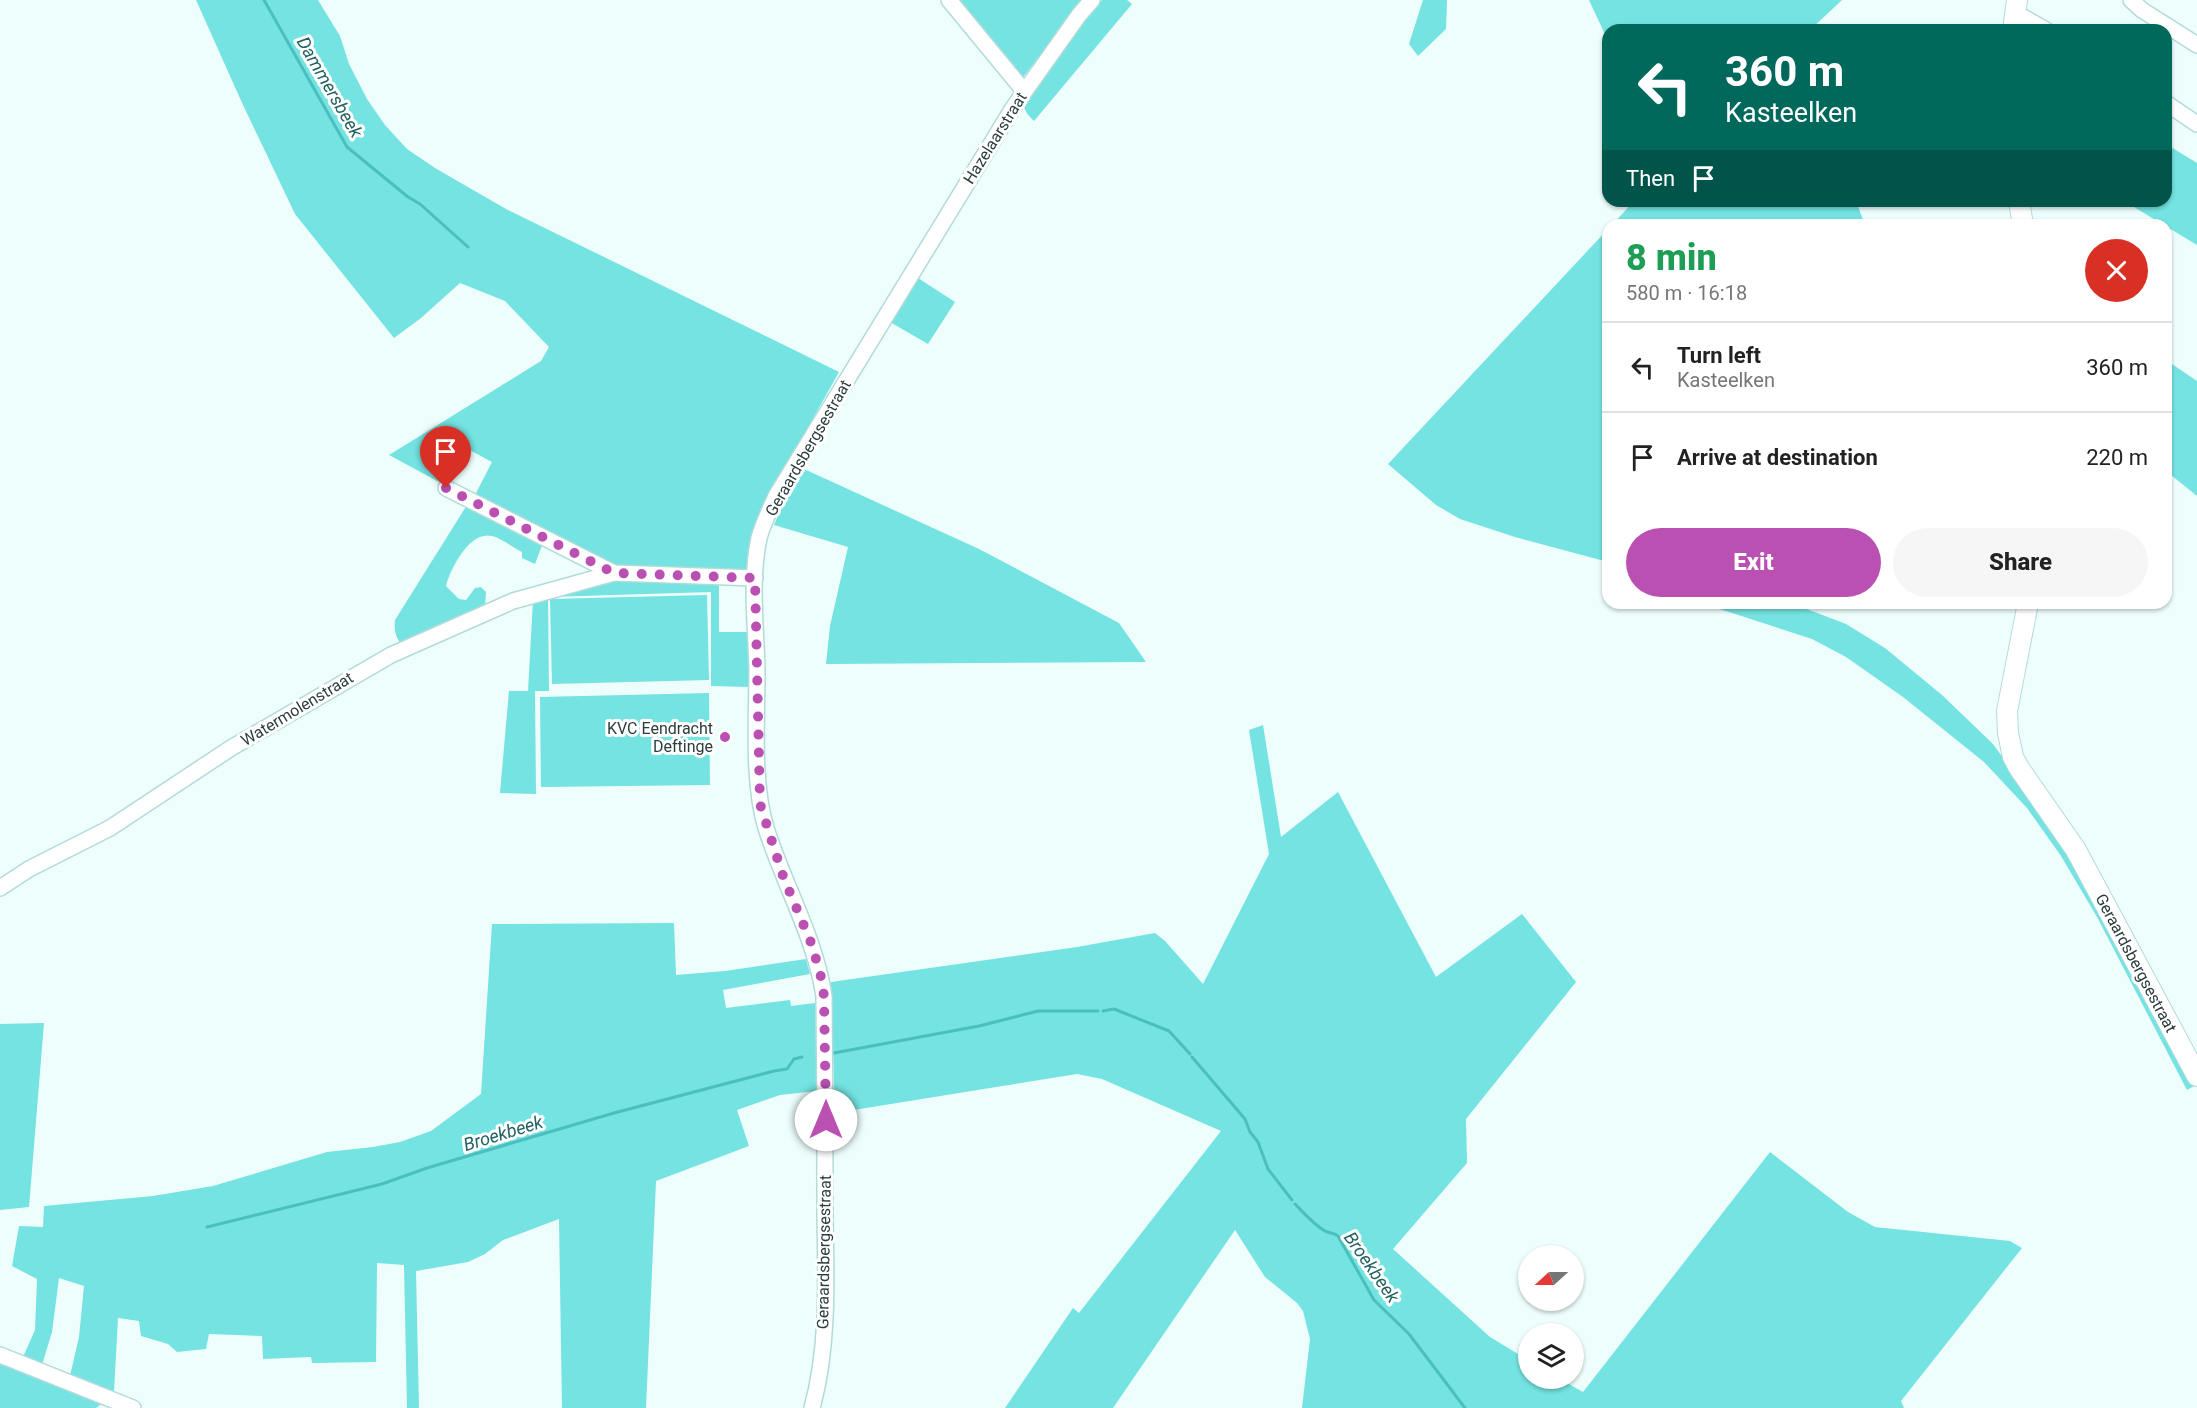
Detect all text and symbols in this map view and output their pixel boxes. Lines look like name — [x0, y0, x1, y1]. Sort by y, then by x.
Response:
water label: Dammersbeek — [293, 33, 368, 142]
text: 360 m — [1725, 47, 1844, 96]
icon: left — [1626, 48, 1704, 126]
street label: Hazelaarstraat — [959, 89, 1031, 187]
text: Kasteelken — [1725, 97, 1857, 129]
icon: arrive — [1687, 162, 1720, 195]
text: Then — [1626, 166, 1675, 191]
text: 8 min — [1626, 237, 1717, 279]
button: close — [2085, 239, 2148, 302]
text: 580 m · 16:18 — [1626, 281, 1747, 305]
text: Turn left — [1677, 343, 1761, 368]
icon: left — [1626, 351, 1659, 384]
text: 360 m — [2086, 355, 2148, 380]
text: Kasteelken — [1677, 368, 1775, 392]
street label: Geraardsbergsestraat — [761, 376, 855, 520]
pin — [420, 426, 471, 488]
icon: arrive — [429, 435, 462, 468]
icon: arrive — [1626, 441, 1659, 474]
text: Arrive at destination — [1677, 445, 1878, 470]
text: 220 m — [2086, 445, 2148, 470]
button: Exit — [1626, 528, 1881, 597]
button: Share — [1893, 528, 2148, 597]
street label: Watermolenstraat — [238, 668, 356, 750]
place label: KVC Eendracht Deftinge — [607, 719, 713, 756]
marker: KVC Eendracht Deftinge — [718, 730, 732, 744]
street label: Geraardsbergsestraat — [2091, 890, 2181, 1036]
position arrow — [794, 1088, 858, 1152]
water label: Broekbeek — [461, 1111, 546, 1155]
street label: Geraardsbergsestraat — [813, 1175, 835, 1329]
water label: Broekbeek — [1340, 1227, 1405, 1307]
north arrow — [1518, 1245, 1584, 1311]
map controls — [1518, 1245, 1584, 1389]
button: layers — [1518, 1323, 1584, 1389]

